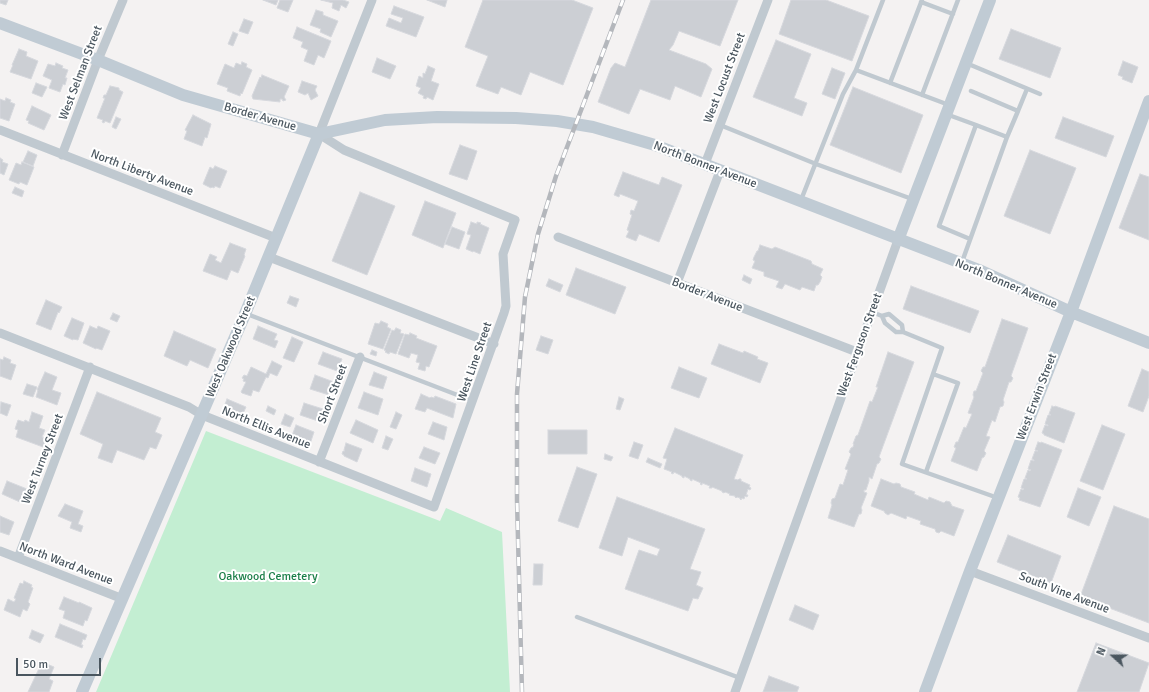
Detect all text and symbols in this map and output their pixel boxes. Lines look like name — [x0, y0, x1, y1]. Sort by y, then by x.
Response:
street label: West Selman Street — [56, 24, 106, 122]
street label: West Locust Street — [701, 31, 749, 125]
street label: Border Avenue — [222, 100, 298, 134]
street label: North Bonner Avenue — [651, 139, 759, 191]
street label: North Liberty Avenue — [89, 147, 195, 199]
street label: North Bonner Avenue — [953, 256, 1059, 312]
street label: Border Avenue — [670, 275, 744, 315]
street label: West Ferguson Street — [835, 291, 885, 399]
street label: West Oakwood Street — [203, 294, 259, 400]
street label: West Line Street — [455, 320, 495, 404]
street label: West Erwin Street — [1014, 352, 1060, 442]
street label: Short Street — [315, 362, 351, 426]
street label: North Ellis Avenue — [219, 404, 313, 452]
street label: West Turney Street — [19, 412, 67, 506]
street label: North Ward Avenue — [17, 540, 115, 588]
street label: South Vine Avenue — [1017, 569, 1111, 617]
park label: Oakwood Cemetery — [219, 570, 317, 584]
north arrow — [1093, 636, 1133, 676]
text: N — [1094, 646, 1109, 657]
scale bar — [18, 650, 103, 676]
text: 50 m — [23, 657, 48, 672]

